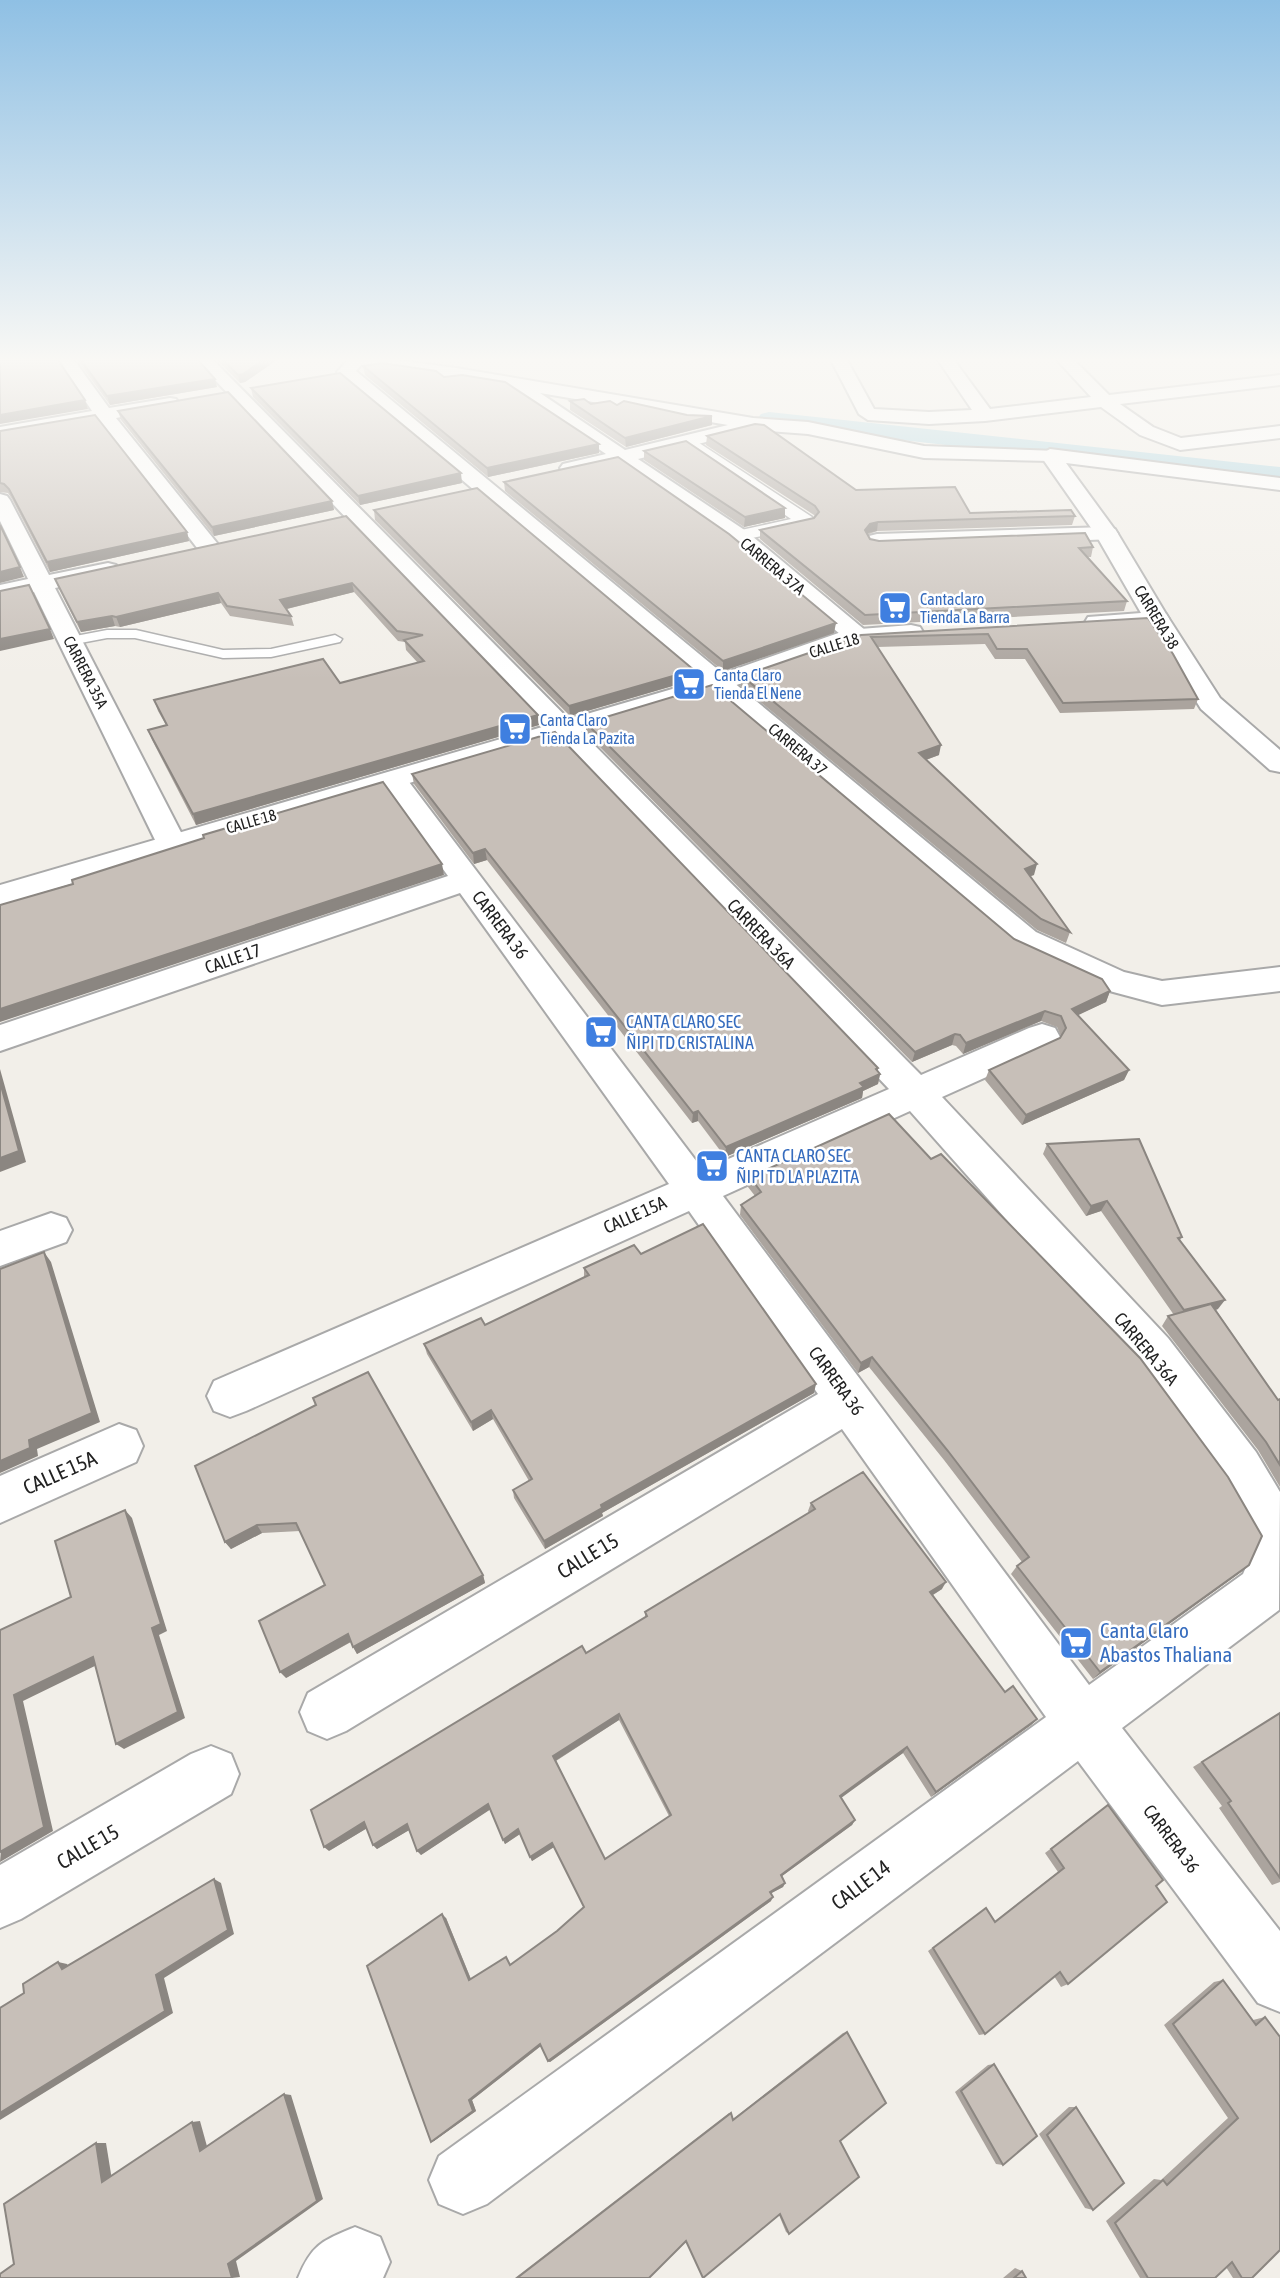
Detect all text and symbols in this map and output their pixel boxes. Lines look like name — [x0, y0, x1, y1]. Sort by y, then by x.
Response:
street label: CARRERA 37A — [737, 534, 809, 598]
street label: CARRERA 38 — [1131, 582, 1183, 652]
supermarket icon: Cantaclaro Tienda La Barra — [876, 589, 914, 627]
place label: Cantaclaro Tienda La Barra — [920, 590, 1010, 626]
street label: CALLE 18 — [807, 629, 861, 661]
street label: CARRERA 35A — [60, 633, 112, 711]
supermarket icon: Canta Claro Tienda El Nene — [670, 665, 708, 703]
place label: Canta Claro Tienda El Nene — [714, 666, 802, 702]
supermarket icon: Canta Claro Tienda La Pazita — [496, 710, 534, 748]
place label: Canta Claro Tienda La Pazita — [540, 711, 635, 747]
street label: CARRERA 37 — [765, 719, 831, 779]
street label: CALLE 18 — [224, 805, 278, 837]
street label: CARRERA 36 — [468, 887, 533, 963]
street label: CARRERA 36A — [723, 894, 800, 973]
street label: CALLE 17 — [202, 939, 264, 978]
place label: CANTA CLARO SEC ÑIPI TD CRISTALINA — [626, 1011, 754, 1053]
supermarket icon: CANTA CLARO SEC ÑIPI TD CRISTALINA — [582, 1013, 620, 1051]
place label: CANTA CLARO SEC ÑIPI TD LA PLAZITA — [736, 1145, 859, 1187]
supermarket icon: CANTA CLARO SEC ÑIPI TD LA PLAZITA — [693, 1147, 731, 1185]
street label: CALLE 15A — [600, 1191, 670, 1238]
street label: CARRERA 36A — [1110, 1308, 1183, 1390]
street label: CARRERA 36 — [804, 1342, 868, 1419]
street label: CALLE 15A — [19, 1445, 101, 1499]
street label: CALLE 15 — [552, 1527, 623, 1583]
place label: Canta Claro Abastos Thaliana — [1100, 1618, 1232, 1666]
supermarket icon: Canta Claro Abastos Thaliana — [1057, 1624, 1095, 1662]
street label: CARRERA 36 — [1139, 1801, 1204, 1877]
street label: CALLE 15 — [52, 1819, 123, 1873]
street label: CALLE 14 — [826, 1854, 895, 1914]

